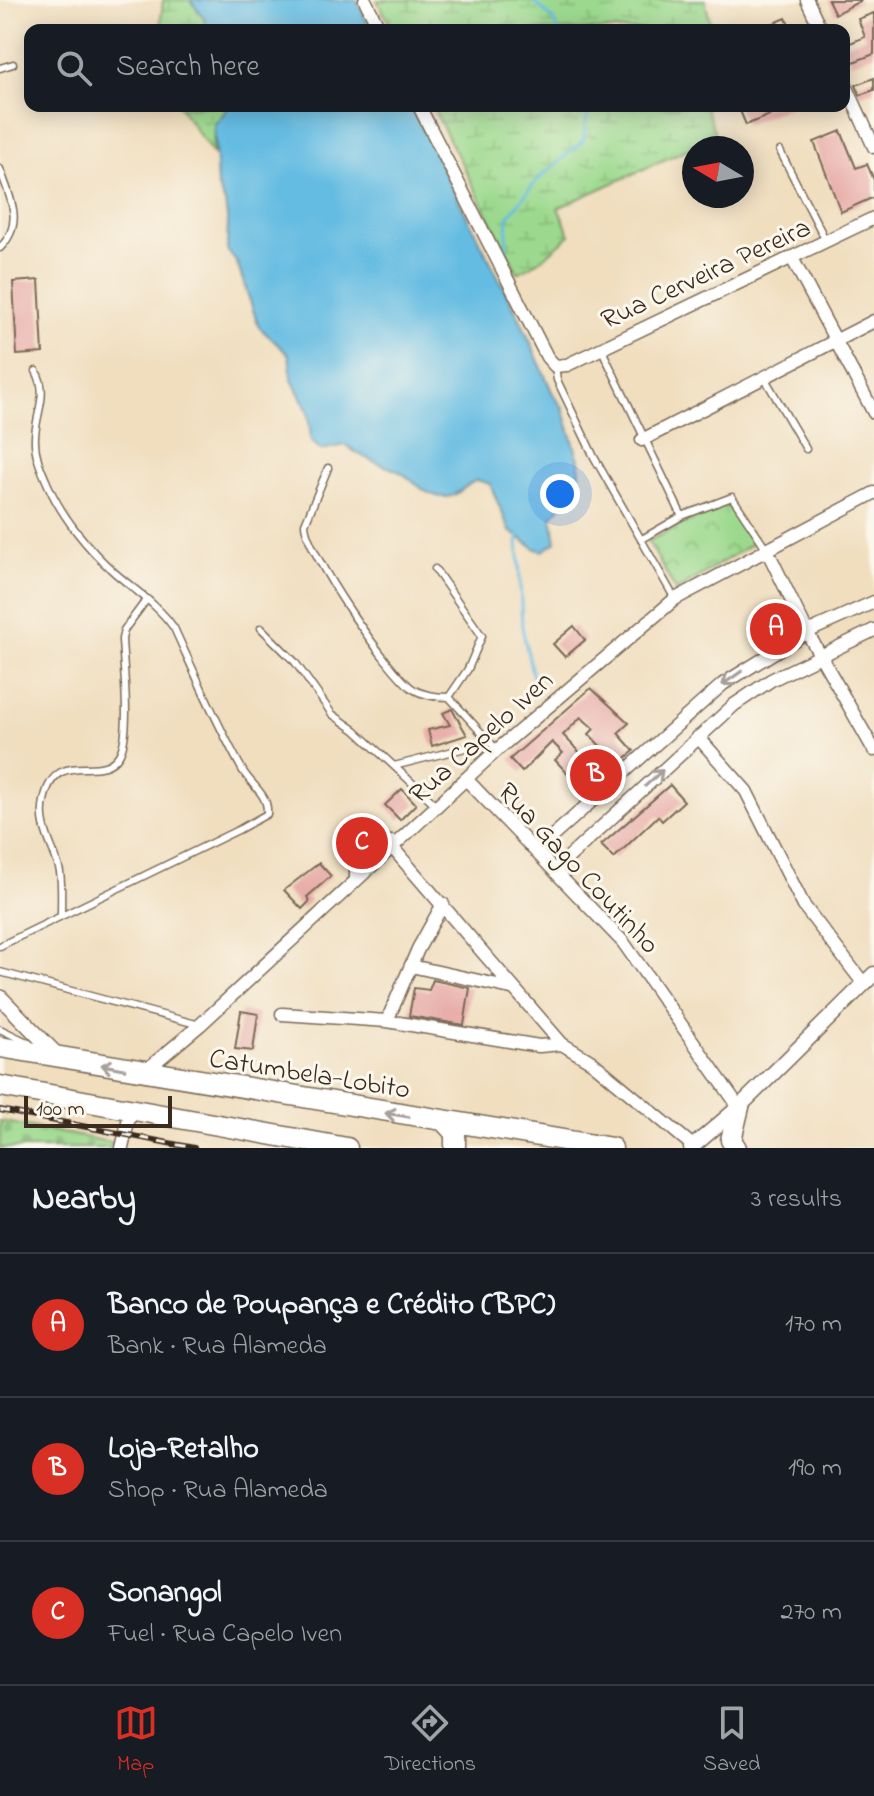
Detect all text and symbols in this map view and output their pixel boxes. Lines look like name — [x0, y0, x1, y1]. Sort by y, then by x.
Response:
search box — [24, 24, 850, 112]
icon: search — [52, 46, 96, 90]
text: Search here — [116, 46, 260, 90]
north arrow — [682, 136, 754, 208]
street label: Rua Cerveira Pereira — [595, 209, 818, 342]
your location — [540, 474, 580, 514]
pin: A — [750, 599, 802, 659]
street label: Rua Capelo Iven — [401, 662, 564, 815]
one-way arrow — [721, 670, 743, 686]
pin: B — [570, 745, 622, 805]
one-way arrow — [644, 769, 664, 787]
street label: Rua Gago Coutinho — [487, 774, 668, 965]
pin: C — [336, 813, 388, 873]
street label: Catumbela-Lobito — [206, 1039, 413, 1112]
one-way arrow — [100, 1059, 126, 1074]
scale bar — [24, 1092, 172, 1128]
text: 100 m — [36, 1094, 85, 1126]
one-way arrow — [384, 1106, 410, 1121]
text: Nearby — [32, 1175, 136, 1225]
text: 3 results — [751, 1181, 842, 1219]
text: Banco de Poupança e Crédito (BPC) — [108, 1284, 555, 1328]
text: A — [50, 1306, 66, 1344]
text: 170 m — [785, 1306, 842, 1344]
text: Bank · Rua Alameda — [108, 1328, 327, 1366]
text: Loja-Retalho — [108, 1428, 259, 1472]
text: B — [49, 1450, 67, 1488]
text: 190 m — [788, 1450, 842, 1488]
text: Shop · Rua Alameda — [108, 1472, 328, 1510]
text: Sonangol — [108, 1572, 222, 1616]
text: C — [51, 1594, 65, 1632]
text: 270 m — [780, 1594, 842, 1632]
text: Fuel · Rua Capelo Iven — [108, 1616, 342, 1654]
tab: Map — [114, 1701, 158, 1781]
tab: Directions — [385, 1701, 476, 1781]
tab: Saved — [703, 1701, 760, 1781]

